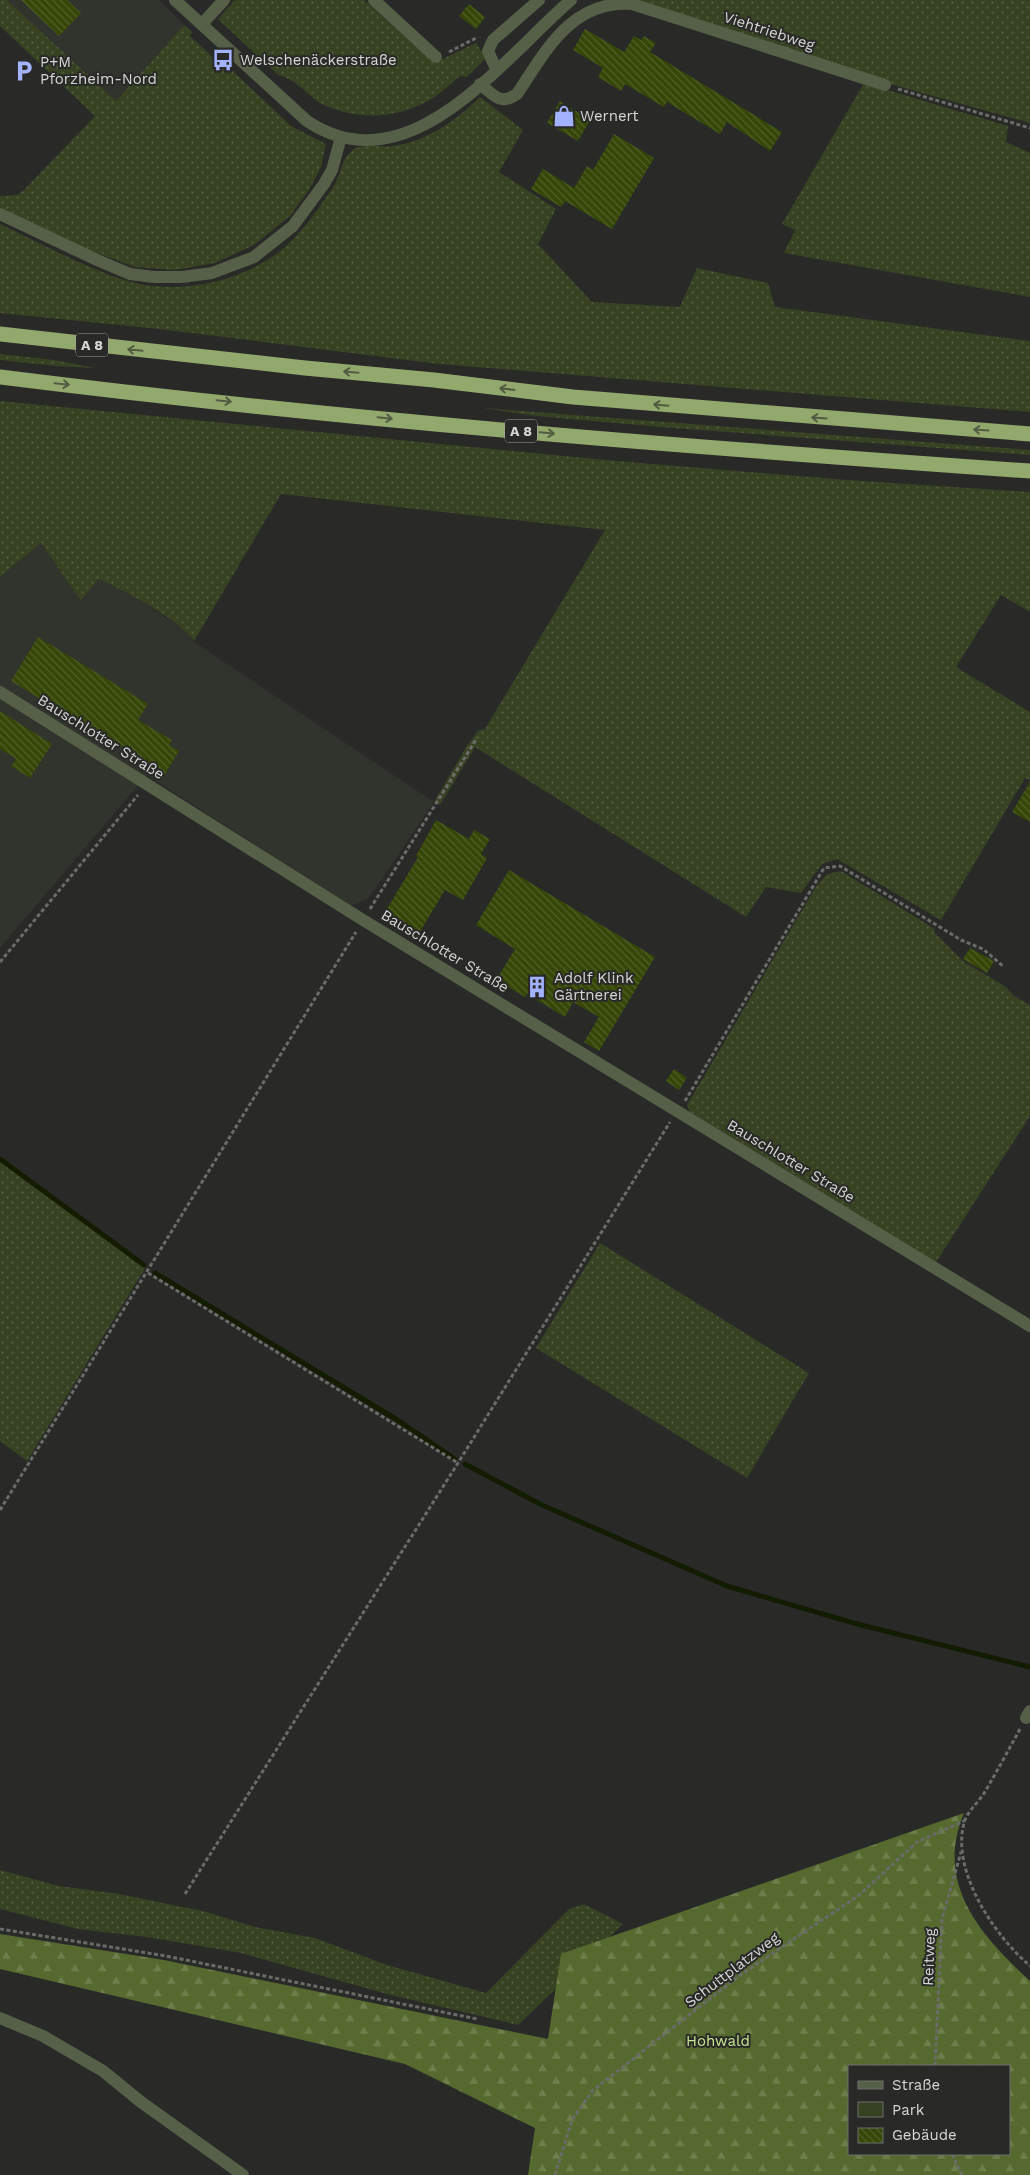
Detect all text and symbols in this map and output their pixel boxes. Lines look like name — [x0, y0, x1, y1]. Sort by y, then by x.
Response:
street label: Viehtriebweg — [721, 8, 817, 54]
bus stop icon: Welschenäckerstraße — [210, 47, 236, 73]
place label: Welschenäckerstraße — [240, 51, 397, 69]
place label: P+M Pforzheim-Nord — [40, 53, 157, 88]
parking icon: P+M Pforzheim-Nord — [11, 58, 37, 84]
shop icon: Wernert — [551, 103, 577, 129]
place label: Wernert — [580, 107, 639, 125]
road number: A 8 — [76, 334, 108, 356]
one-way arrow — [127, 345, 143, 355]
one-way arrow — [343, 368, 359, 377]
one-way arrow — [54, 379, 70, 389]
one-way arrow — [499, 384, 515, 394]
one-way arrow — [215, 396, 231, 406]
one-way arrow — [654, 401, 670, 410]
one-way arrow — [377, 413, 393, 423]
one-way arrow — [812, 413, 828, 423]
road number: A 8 — [505, 420, 537, 442]
one-way arrow — [974, 426, 990, 435]
one-way arrow — [539, 429, 555, 438]
street label: Bauschlotter Straße — [34, 691, 168, 783]
street label: Bauschlotter Straße — [378, 906, 512, 996]
place label: Adolf Klink Gärtnerei — [554, 969, 634, 1004]
building icon: Adolf Klink Gärtnerei — [524, 974, 550, 1000]
street label: Bauschlotter Straße — [724, 1116, 858, 1206]
street label: Reitweg — [919, 1928, 939, 1986]
street label: Schuttplatzweg — [681, 1929, 783, 2011]
park label: Hohwald — [686, 2032, 750, 2050]
legend — [848, 2065, 1010, 2155]
text: Straße — [892, 2076, 940, 2094]
text: Park — [892, 2101, 925, 2119]
text: Gebäude — [892, 2126, 957, 2144]

